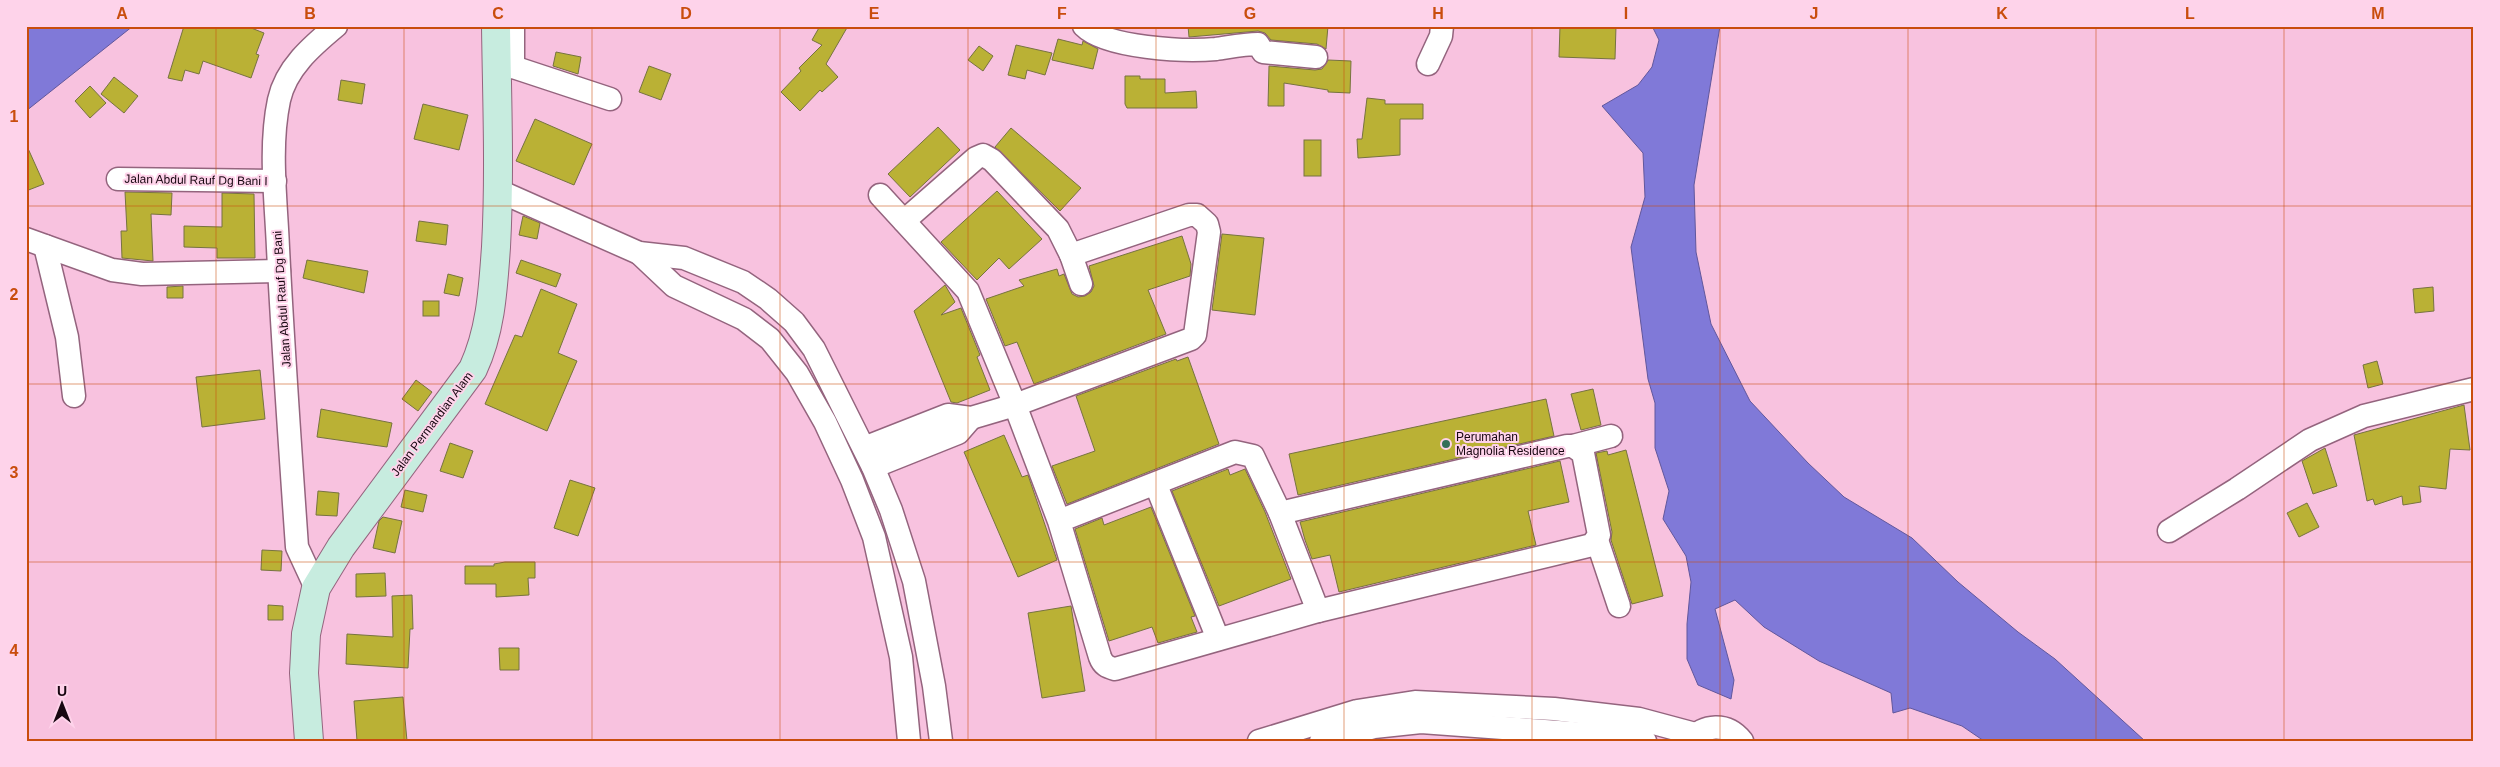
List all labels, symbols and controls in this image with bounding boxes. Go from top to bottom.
text: A [116,5,128,22]
text: B [304,5,316,22]
text: C [492,5,504,22]
text: D [680,5,692,22]
text: E [869,5,880,22]
text: F [1057,5,1067,22]
text: G [1244,5,1256,22]
text: H [1432,5,1444,22]
text: I [1624,5,1628,22]
text: J [1810,5,1818,22]
text: K [1996,5,2008,22]
text: L [2185,5,2195,22]
text: M [2371,5,2385,22]
text: 1 [10,108,19,125]
street label: Jalan Abdul Rauf Dg Bani I [124,172,268,188]
street label: Jalan Abdul Rauf Dg Bani [270,230,294,368]
text: 2 [10,286,19,303]
street label: Jalan Permandian Alam [388,369,476,479]
place label: Perumahan Magnolia Residence [1456,430,1565,458]
marker: Perumahan Magnolia Residence [1440,438,1452,450]
text: 3 [10,464,19,481]
text: 4 [10,642,19,659]
north arrow [38,680,88,730]
text: U [57,683,67,699]

